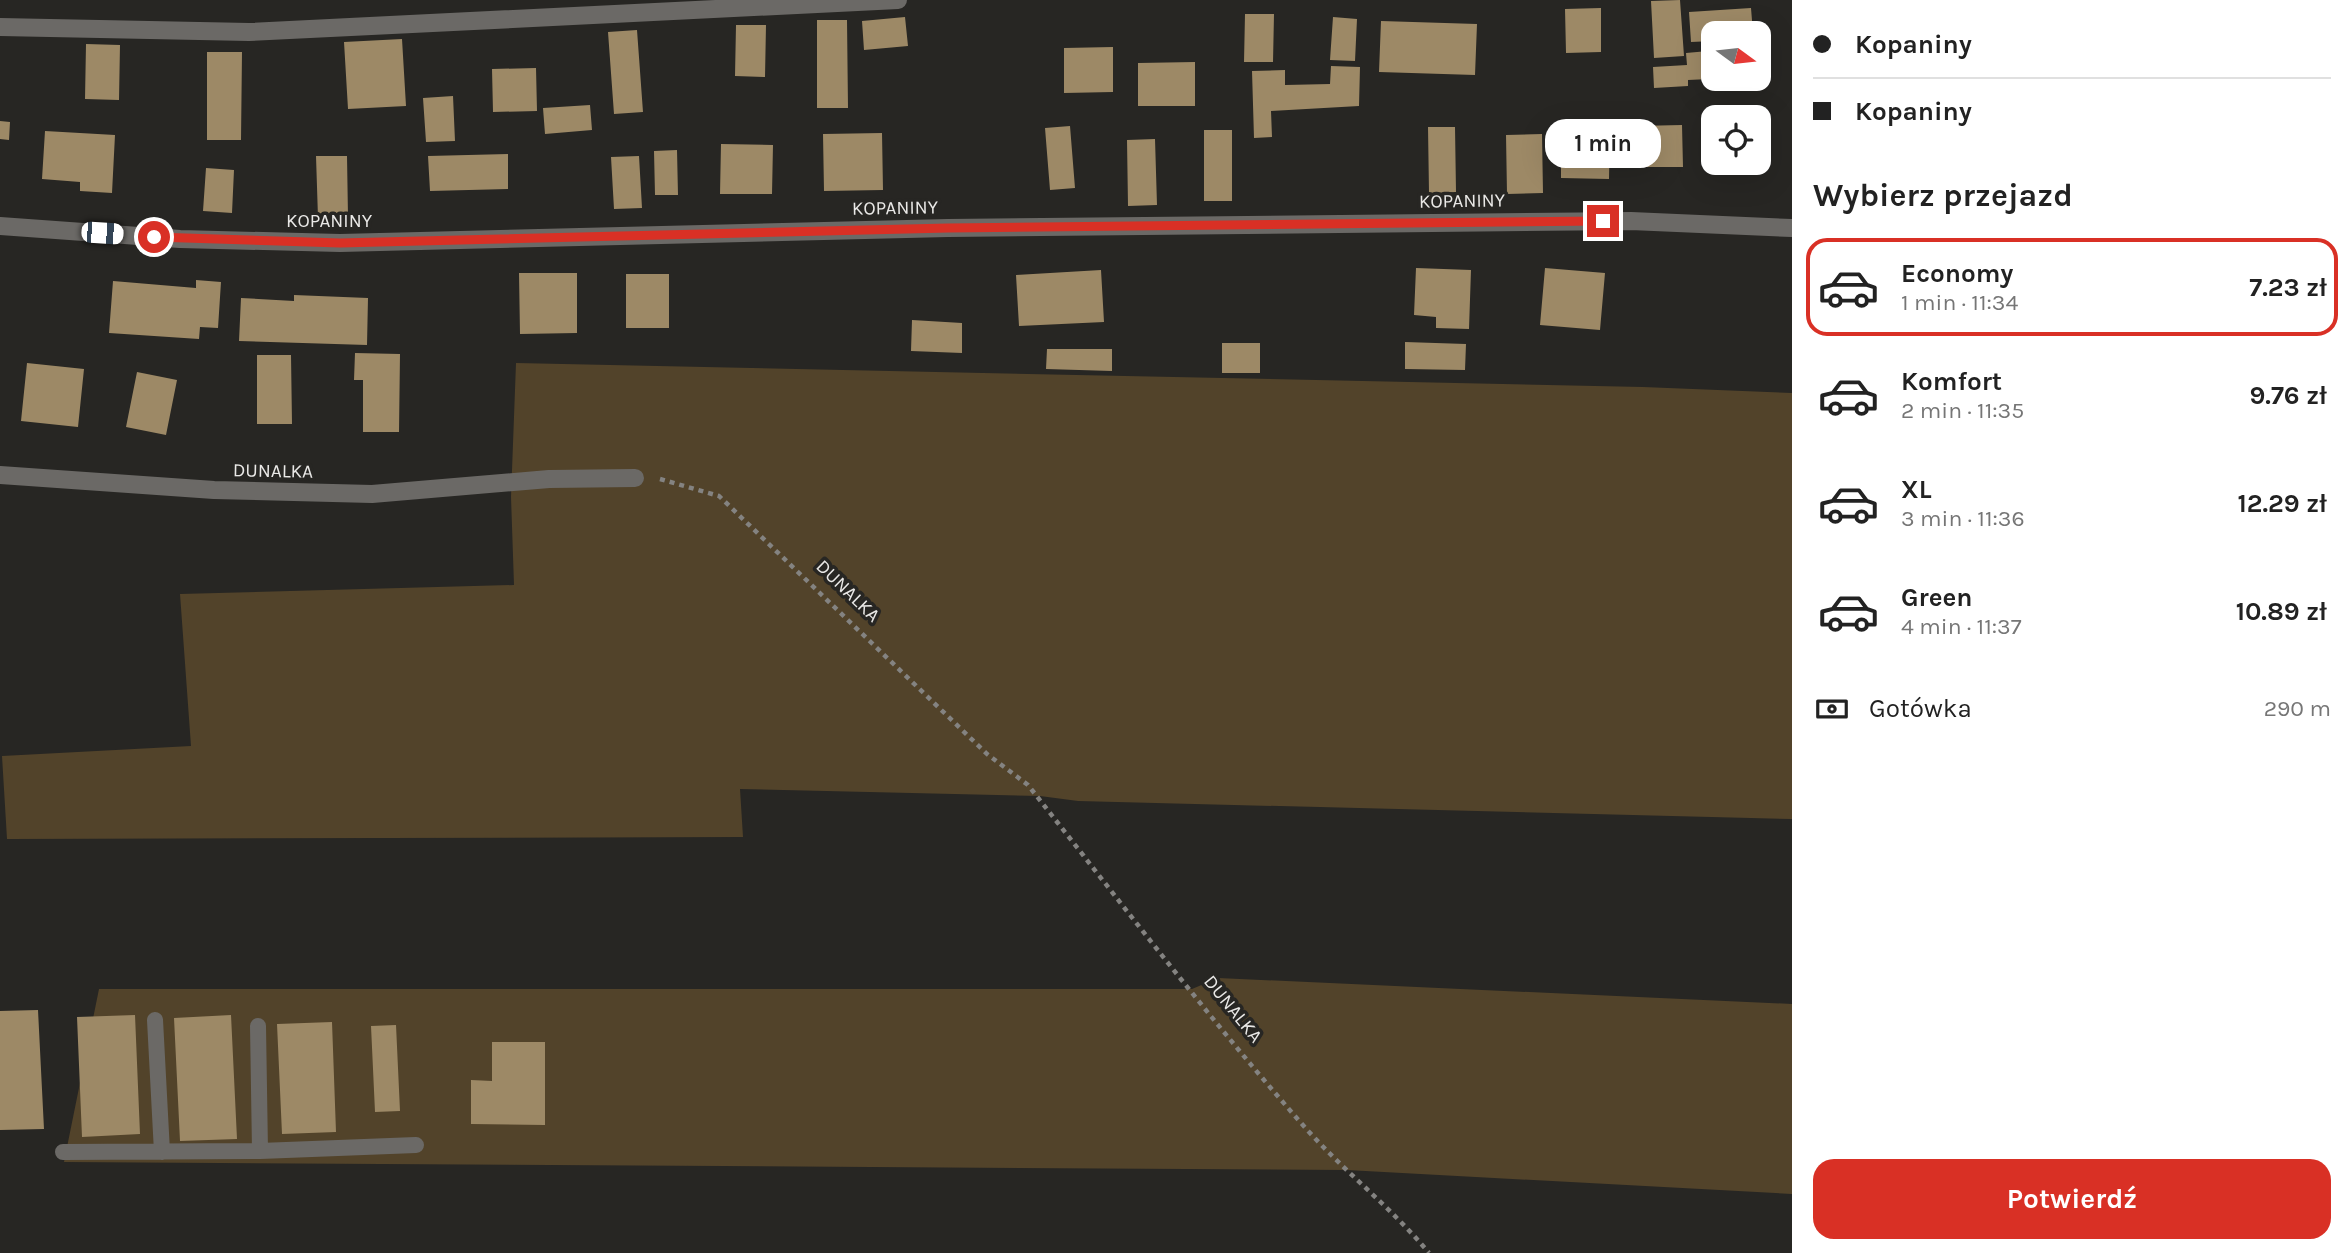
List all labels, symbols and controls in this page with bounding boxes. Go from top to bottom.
north arrow [1701,21,1771,91]
map controls [1701,21,1771,175]
text: Kopaniny [1855,29,1972,60]
text: Kopaniny [1855,96,1972,127]
button: locate [1701,105,1771,175]
callout: 1 min [1545,120,1661,168]
text: 1 min [1574,130,1632,157]
text: Wybierz przejazd [1813,177,2073,214]
street label: KOPANINY [1419,189,1506,213]
street label: KOPANINY [852,196,939,220]
route end [1587,205,1619,237]
street label: KOPANINY [286,210,373,232]
car [81,221,124,245]
route start [138,221,170,253]
icon: car [1817,256,1880,319]
text: Economy [1901,258,2013,289]
text: 7.23 zł [2249,272,2327,303]
text: 1 min · 11:34 [1901,289,2018,316]
icon: car [1817,364,1880,427]
text: Komfort [1901,366,2002,397]
text: 9.76 zł [2249,380,2327,411]
text: 2 min · 11:35 [1901,397,2024,424]
street label: DUNALKA [233,459,313,483]
icon: car [1817,472,1880,535]
text: XL [1901,474,1932,505]
text: 12.29 zł [2237,488,2327,519]
text: 3 min · 11:36 [1901,505,2025,532]
street label: DUNALKA [812,555,885,627]
icon: car [1817,580,1880,643]
text: Green [1901,582,1973,613]
text: 10.89 zł [2236,596,2327,627]
text: 4 min · 11:37 [1901,613,2021,640]
icon: cash [1813,690,1851,728]
text: Gotówka [1869,693,1972,724]
text: 290 m [2264,695,2331,722]
street label: DUNALKA [1199,971,1267,1047]
button: Potwierdź [1813,1159,2331,1239]

